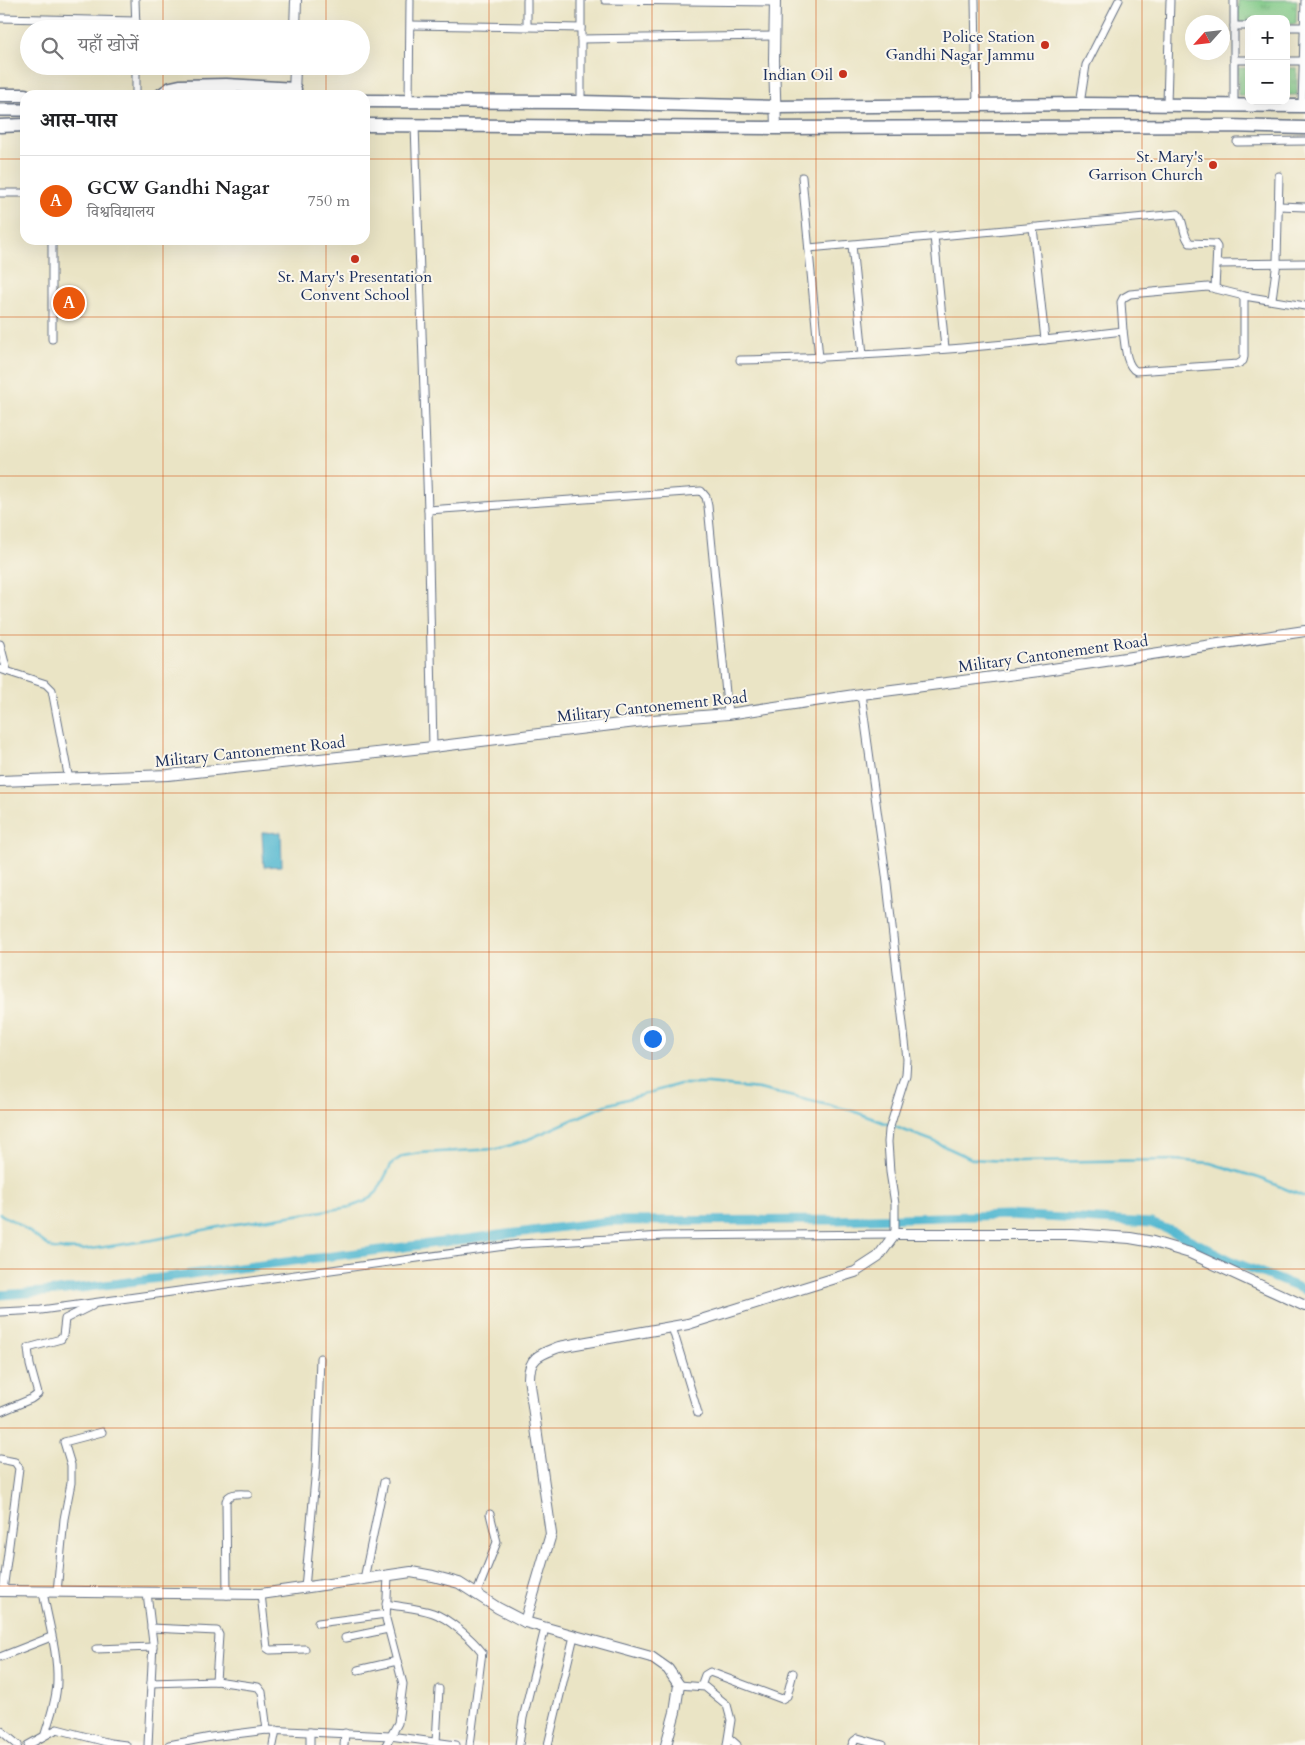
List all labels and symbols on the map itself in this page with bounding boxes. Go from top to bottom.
north arrow [1185,15,1230,60]
place label: Police Station Gandhi Nagar Jammu [885,26,1035,66]
marker: Police Station Gandhi Nagar Jammu [1039,39,1051,51]
place label: Indian Oil [763,64,833,86]
marker: Indian Oil [837,68,849,80]
place label: St. Mary's Garrison Church [1088,146,1203,186]
marker: St. Mary's Garrison Church [1207,159,1219,171]
marker: St. Mary's Presentation Convent School [349,253,361,265]
place label: St. Mary's Presentation Convent School [278,266,432,306]
pin: A [53,284,85,322]
street label: Military Cantonement Road [957,630,1150,678]
street label: Military Cantonement Road [556,686,749,728]
street label: Military Cantonement Road [154,731,347,773]
your location [640,1026,666,1052]

